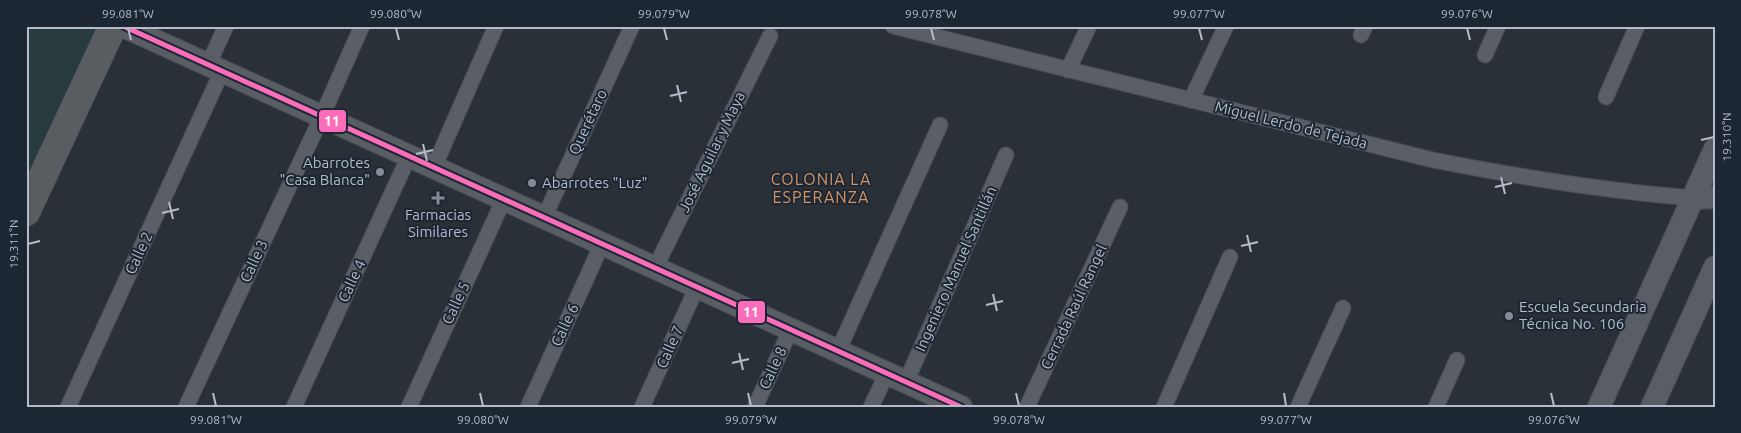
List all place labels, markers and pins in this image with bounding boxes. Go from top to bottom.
place label: Abarrotes "Casa Blanca" [279,154,370,188]
marker: Abarrotes "Casa Blanca" [374,166,386,178]
place label: Abarrotes "Luz" [542,174,648,191]
marker: Abarrotes "Luz" [526,177,538,189]
marker: Farmacias Similares [432,192,444,204]
place label: Farmacias Similares [405,206,471,240]
place label: Escuela Secundaria Técnica No. 106 [1519,298,1647,332]
marker: Escuela Secundaria Técnica No. 106 [1503,310,1515,322]

